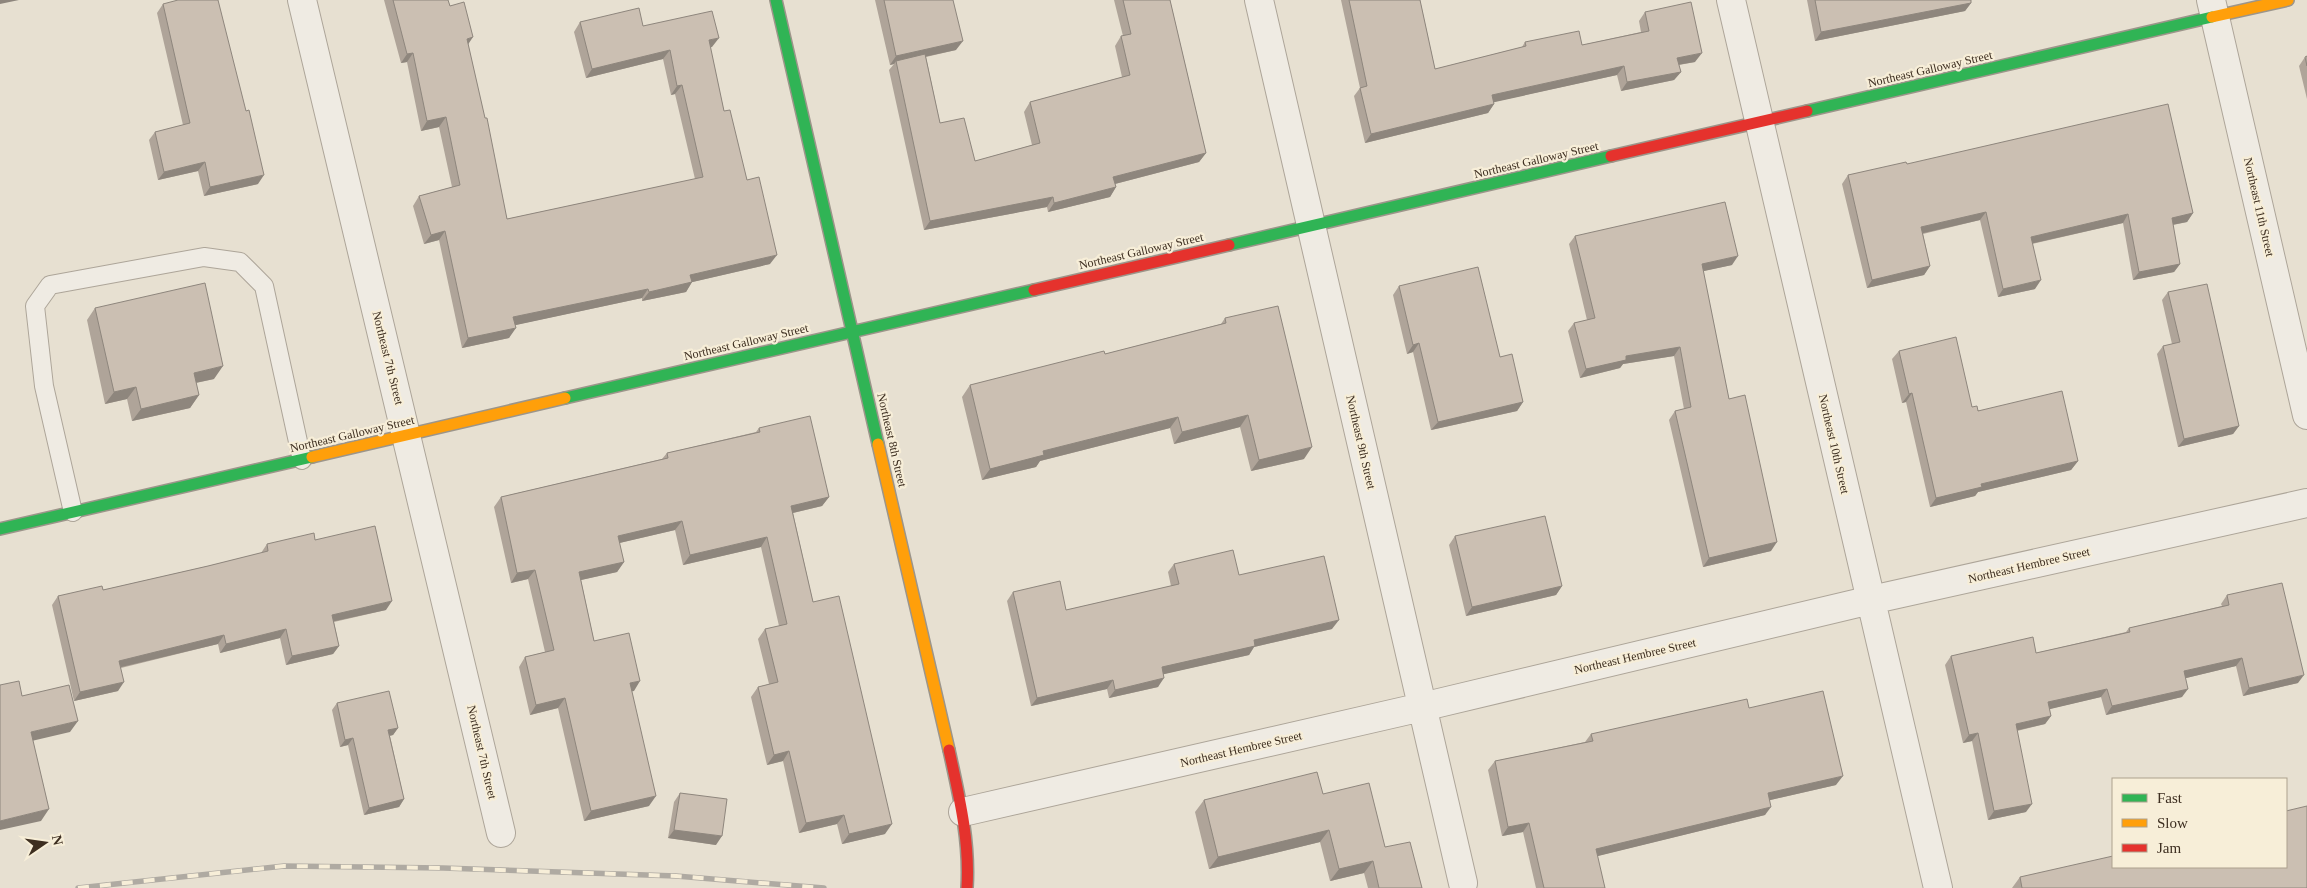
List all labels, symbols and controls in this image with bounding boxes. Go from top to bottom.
street label: Northeast Galloway Street [1866,48,1994,90]
street label: Northeast Galloway Street [1472,139,1600,181]
street label: Northeast 11th Street [2241,156,2277,259]
street label: Northeast Galloway Street [1077,230,1205,272]
street label: Northeast 7th Street [370,310,407,407]
street label: Northeast Galloway Street [682,321,810,363]
street label: Northeast 8th Street [874,392,910,489]
street label: Northeast 10th Street [1816,393,1852,496]
street label: Northeast 9th Street [1343,394,1379,491]
street label: Northeast Galloway Street [288,413,416,455]
street label: Northeast Hembree Street [1967,544,2092,586]
street label: Northeast Hembree Street [1573,635,1698,677]
street label: Northeast 7th Street [464,704,500,801]
street label: Northeast Hembree Street [1179,728,1304,770]
legend [2112,778,2287,868]
text: Fast [2157,790,2183,806]
text: Slow [2157,815,2188,831]
north arrow [20,818,70,868]
text: N [49,834,66,847]
text: Jam [2157,840,2181,856]

